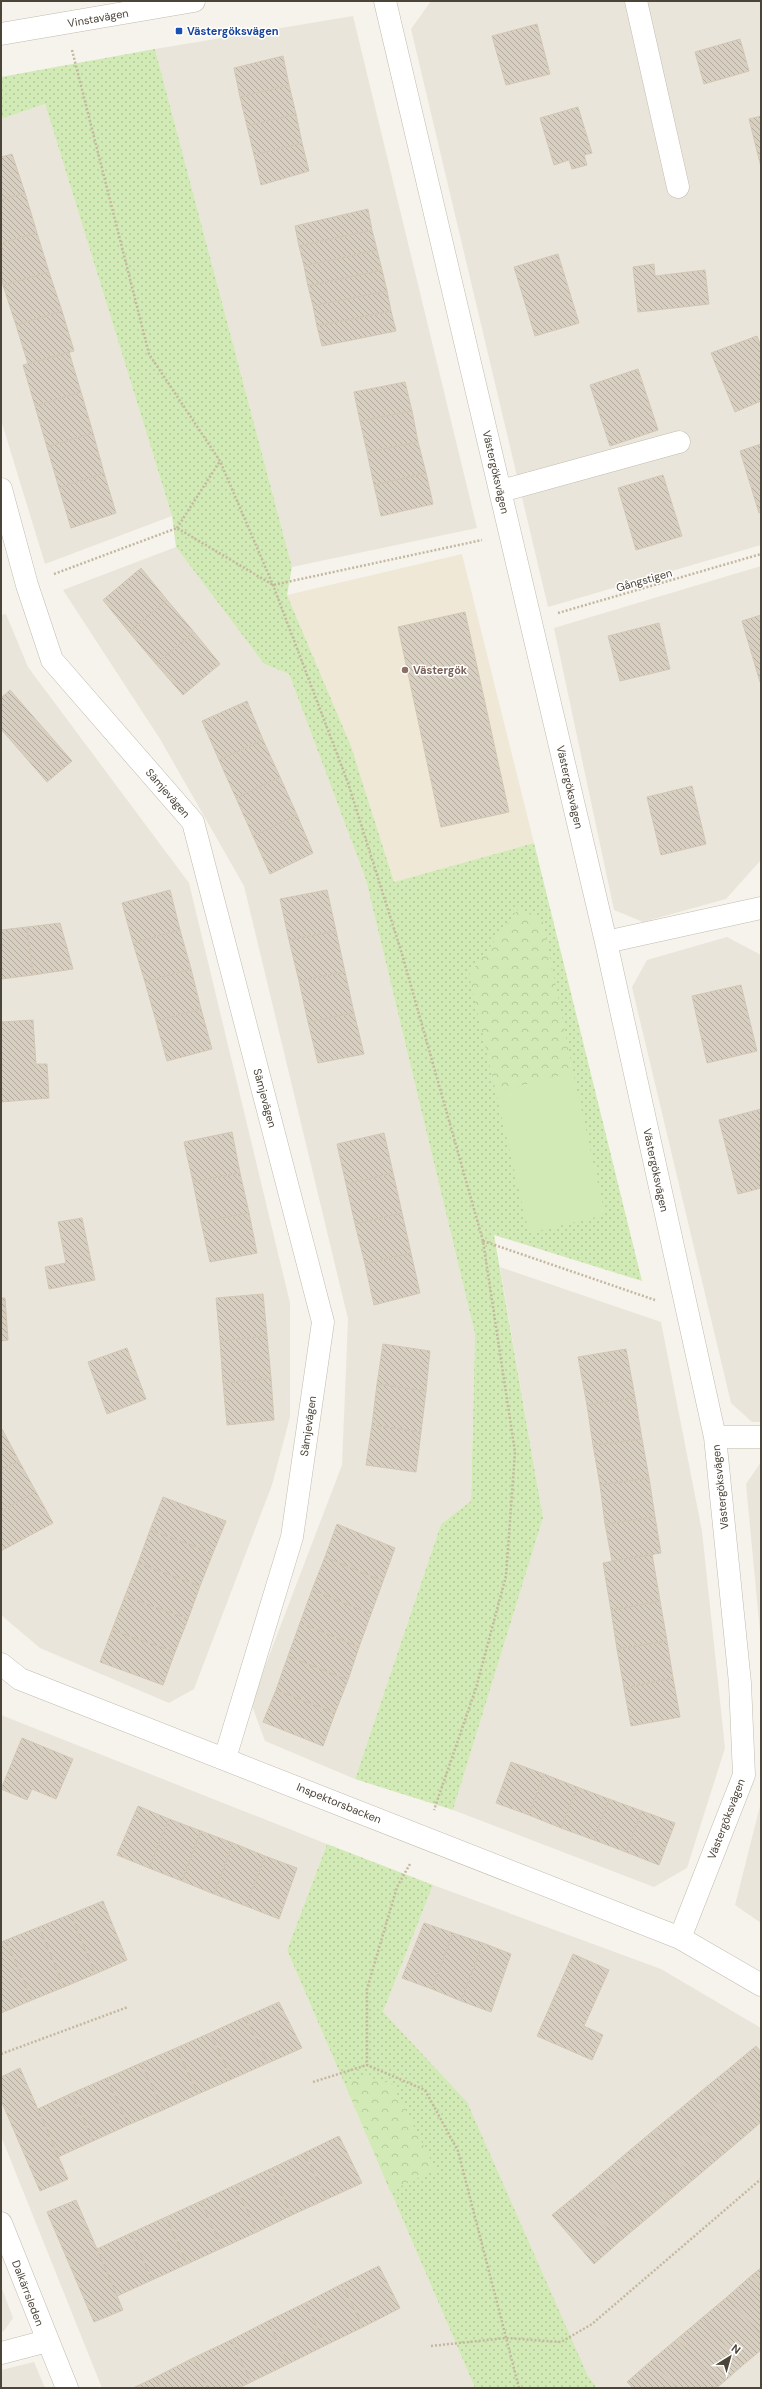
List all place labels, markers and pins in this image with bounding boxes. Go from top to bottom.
place label: Västergöksvägen [187,24,279,38]
marker: Västergöksvägen [174,26,184,36]
place label: Västergök [413,663,468,677]
marker: Västergök [400,665,410,675]

